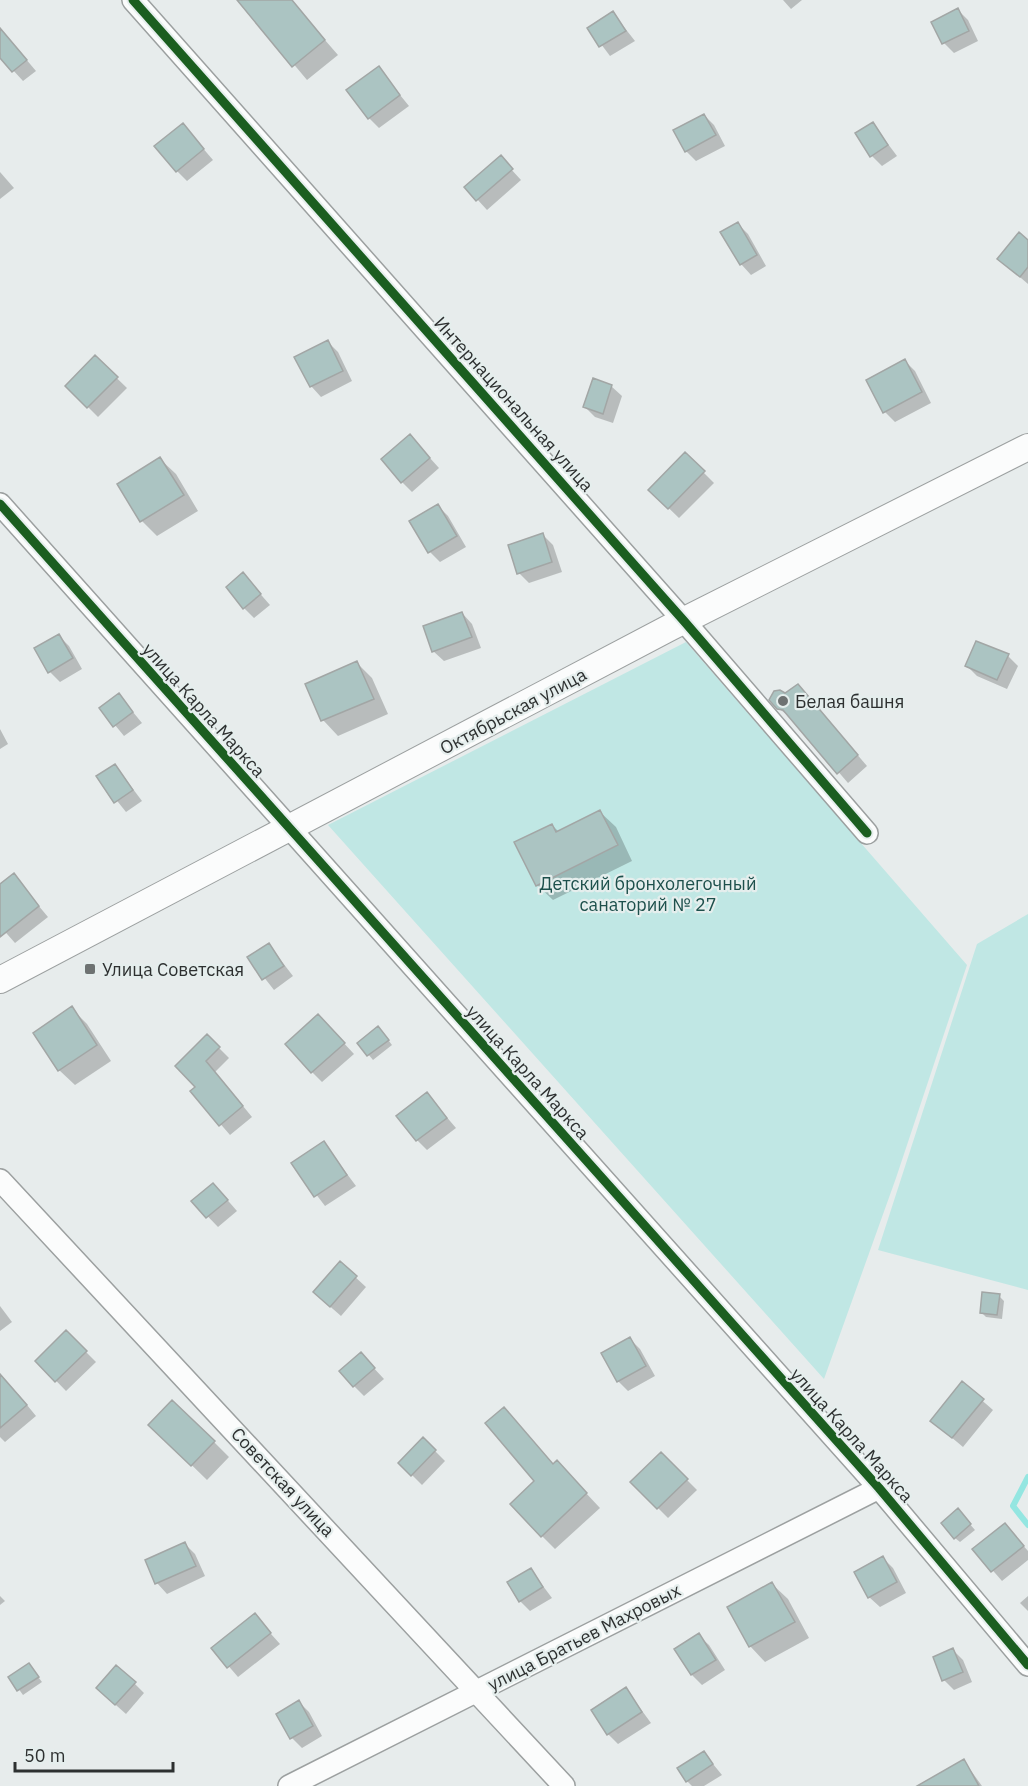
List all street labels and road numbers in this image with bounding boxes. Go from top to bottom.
street label: Интернациональная улица [429,312,599,496]
street label: улица Карла Маркса [138,638,271,782]
street label: Октябрьская улица [436,662,591,759]
street label: улица Карла Маркса [462,1000,595,1144]
street label: улица Карла Маркса [786,1363,919,1507]
street label: Советская улица [226,1422,340,1542]
street label: улица Братьев Махровых [484,1578,684,1696]

